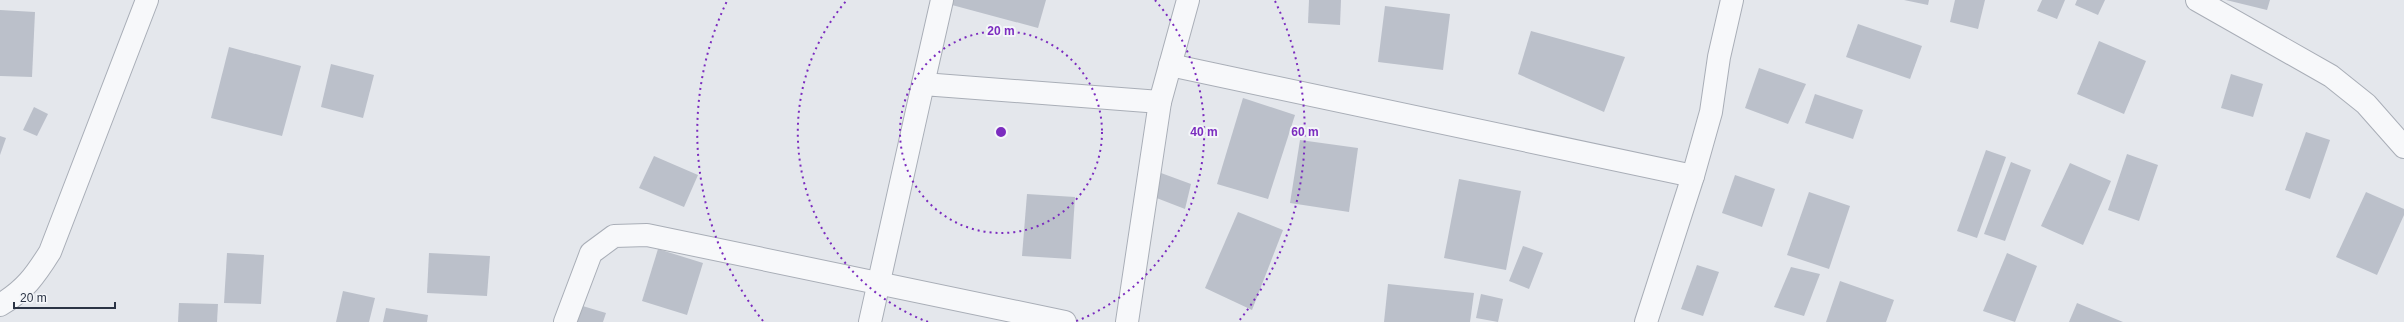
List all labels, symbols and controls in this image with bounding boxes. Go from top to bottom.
text: 20 m [987,24,1015,38]
centre of rings [994,125,1008,139]
text: 40 m [1190,125,1218,139]
text: 60 m [1291,125,1319,139]
scale bar [14,284,115,310]
text: 20 m [20,291,47,305]

